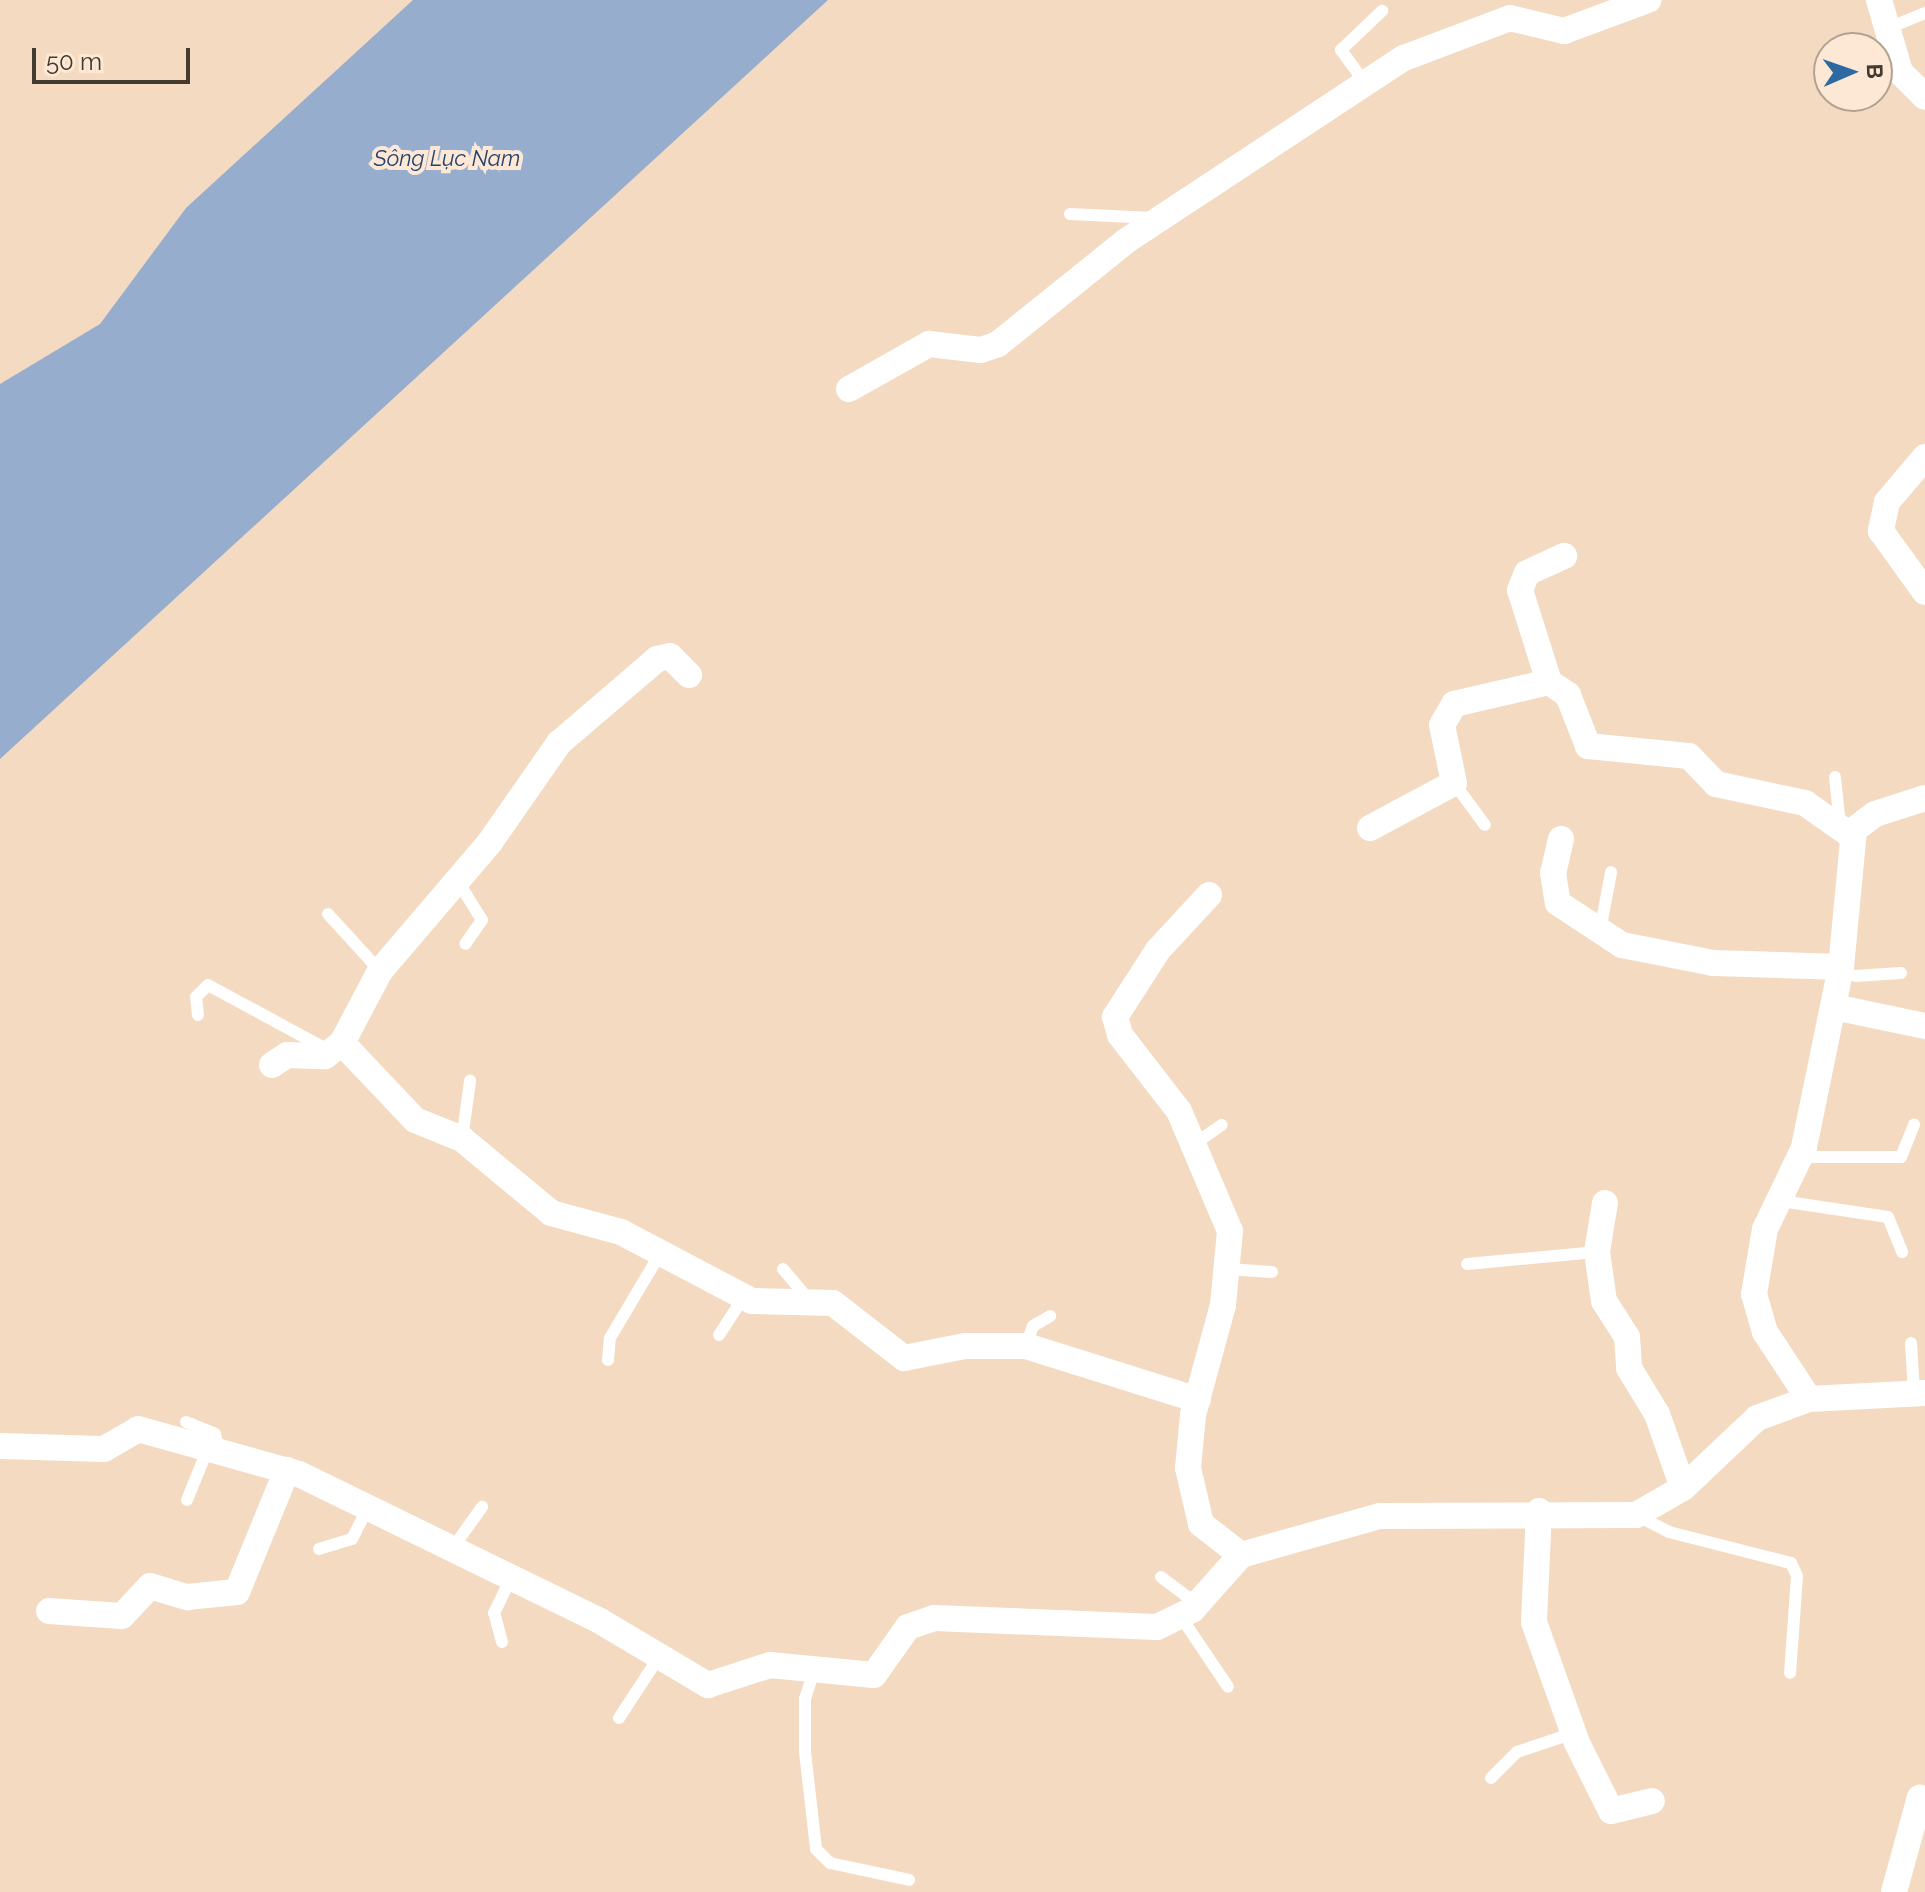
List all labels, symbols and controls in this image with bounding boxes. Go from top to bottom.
scale bar [36,32,194,82]
north arrow [1813,32,1893,112]
text: 50 m [46,47,102,76]
text: B [1862,63,1888,79]
water label: Sông Lục Nam [374,146,520,172]

